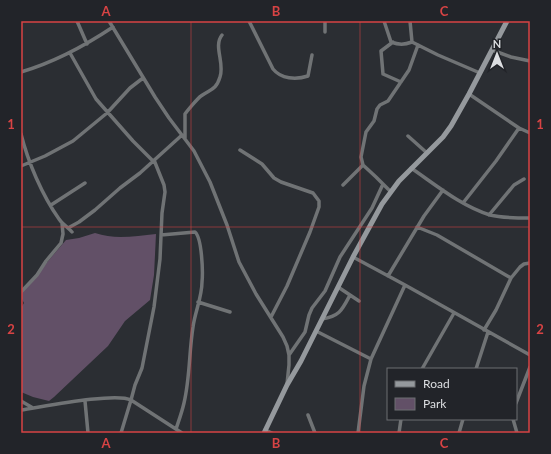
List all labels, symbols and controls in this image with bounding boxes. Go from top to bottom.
text: A [100,3,111,19]
text: B [272,3,281,19]
text: C [440,3,449,19]
north arrow [477,34,517,74]
text: N [493,37,501,50]
text: 1 [7,116,15,132]
text: 1 [536,116,544,132]
text: 2 [7,321,15,337]
text: 2 [536,321,544,337]
legend [387,368,517,420]
text: Road [423,376,450,391]
text: Park [423,396,447,411]
text: A [100,435,111,451]
text: B [272,435,281,451]
text: C [440,435,449,451]

